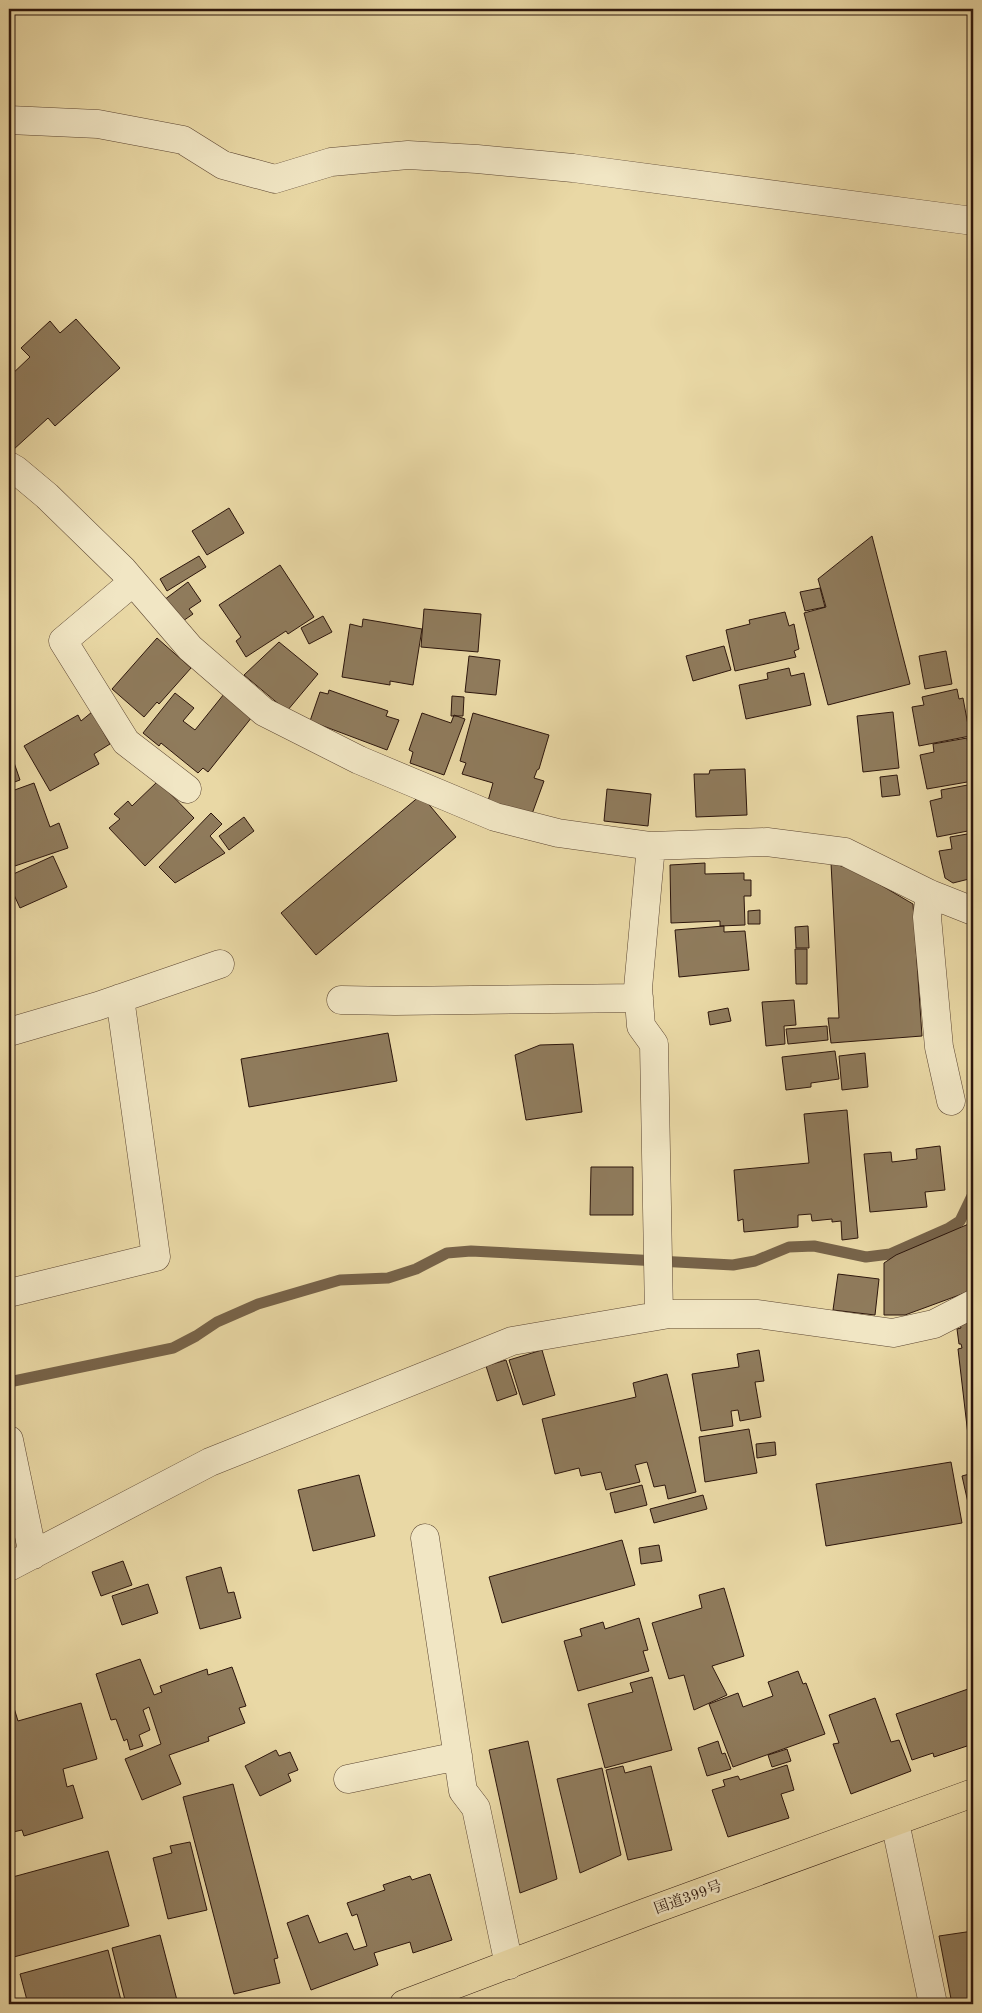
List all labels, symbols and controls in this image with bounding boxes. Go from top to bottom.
street label: 国道399号 [652,1877,724,1918]

